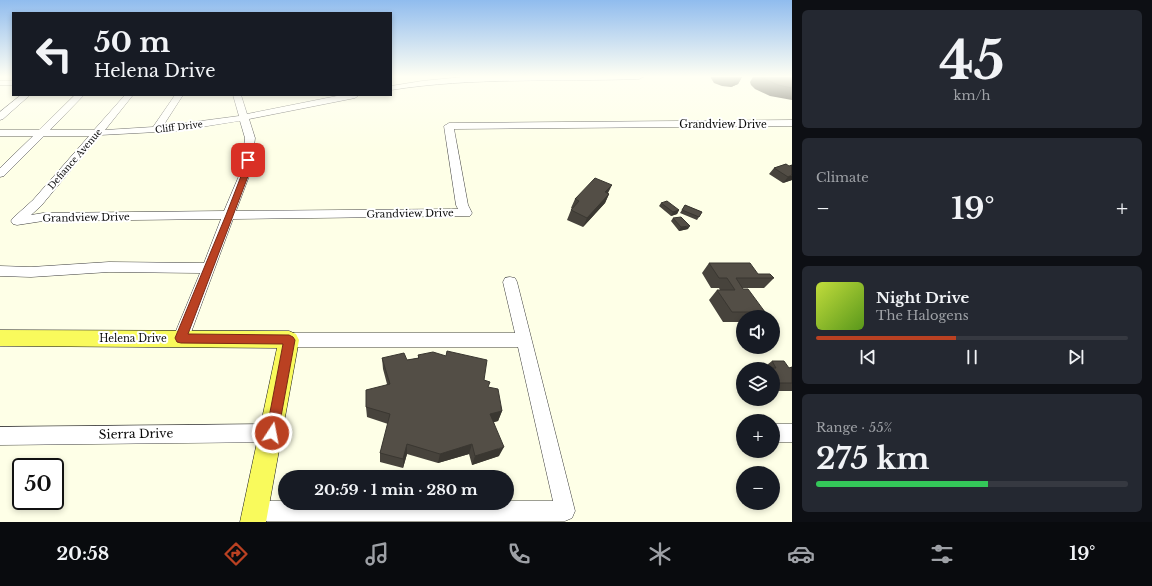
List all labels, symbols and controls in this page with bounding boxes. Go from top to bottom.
text: 50 m [94,25,170,60]
icon: left [28,28,80,80]
text: 45 [939,29,1005,93]
text: Helena Drive [94,60,215,82]
text: km/h [954,87,990,104]
street label: Cliff Drive [154,118,203,135]
street label: Grandview Drive [679,118,767,131]
street label: Defiance Avenue [45,126,104,191]
pin [231,143,265,177]
icon: arrive [237,149,259,171]
text: Climate [816,169,869,186]
text: 19° [951,190,995,227]
text: − [816,195,830,222]
text: + [1116,195,1128,222]
street label: Grandview Drive [366,206,454,221]
street label: Grandview Drive [42,210,130,225]
text: Night Drive [876,288,969,307]
text: The Halogens [876,307,969,324]
map controls [736,310,780,510]
button: sound [736,310,780,354]
street label: Helena Drive [99,332,167,345]
icon: previous [857,346,879,368]
icon: pause [961,346,983,368]
icon: next [1065,346,1087,368]
button: layers [736,362,780,406]
position arrow [251,412,293,454]
button: + [736,414,780,458]
text: Range · 55% [816,419,892,436]
street label: Sierra Drive [99,425,173,442]
text: 275 km [816,440,930,477]
speed limit sign: 50 [12,458,64,510]
button: − [736,466,780,510]
text: 20:59 · 1 min · 280 m [314,480,478,499]
icon: directions [222,540,250,568]
icon: music [363,540,391,568]
icon: phone [505,540,533,568]
icon: climate [646,540,674,568]
icon: car [787,540,815,568]
icon: filters [928,540,956,568]
text: 20:58 [57,543,109,565]
text: 19° [1069,543,1095,565]

